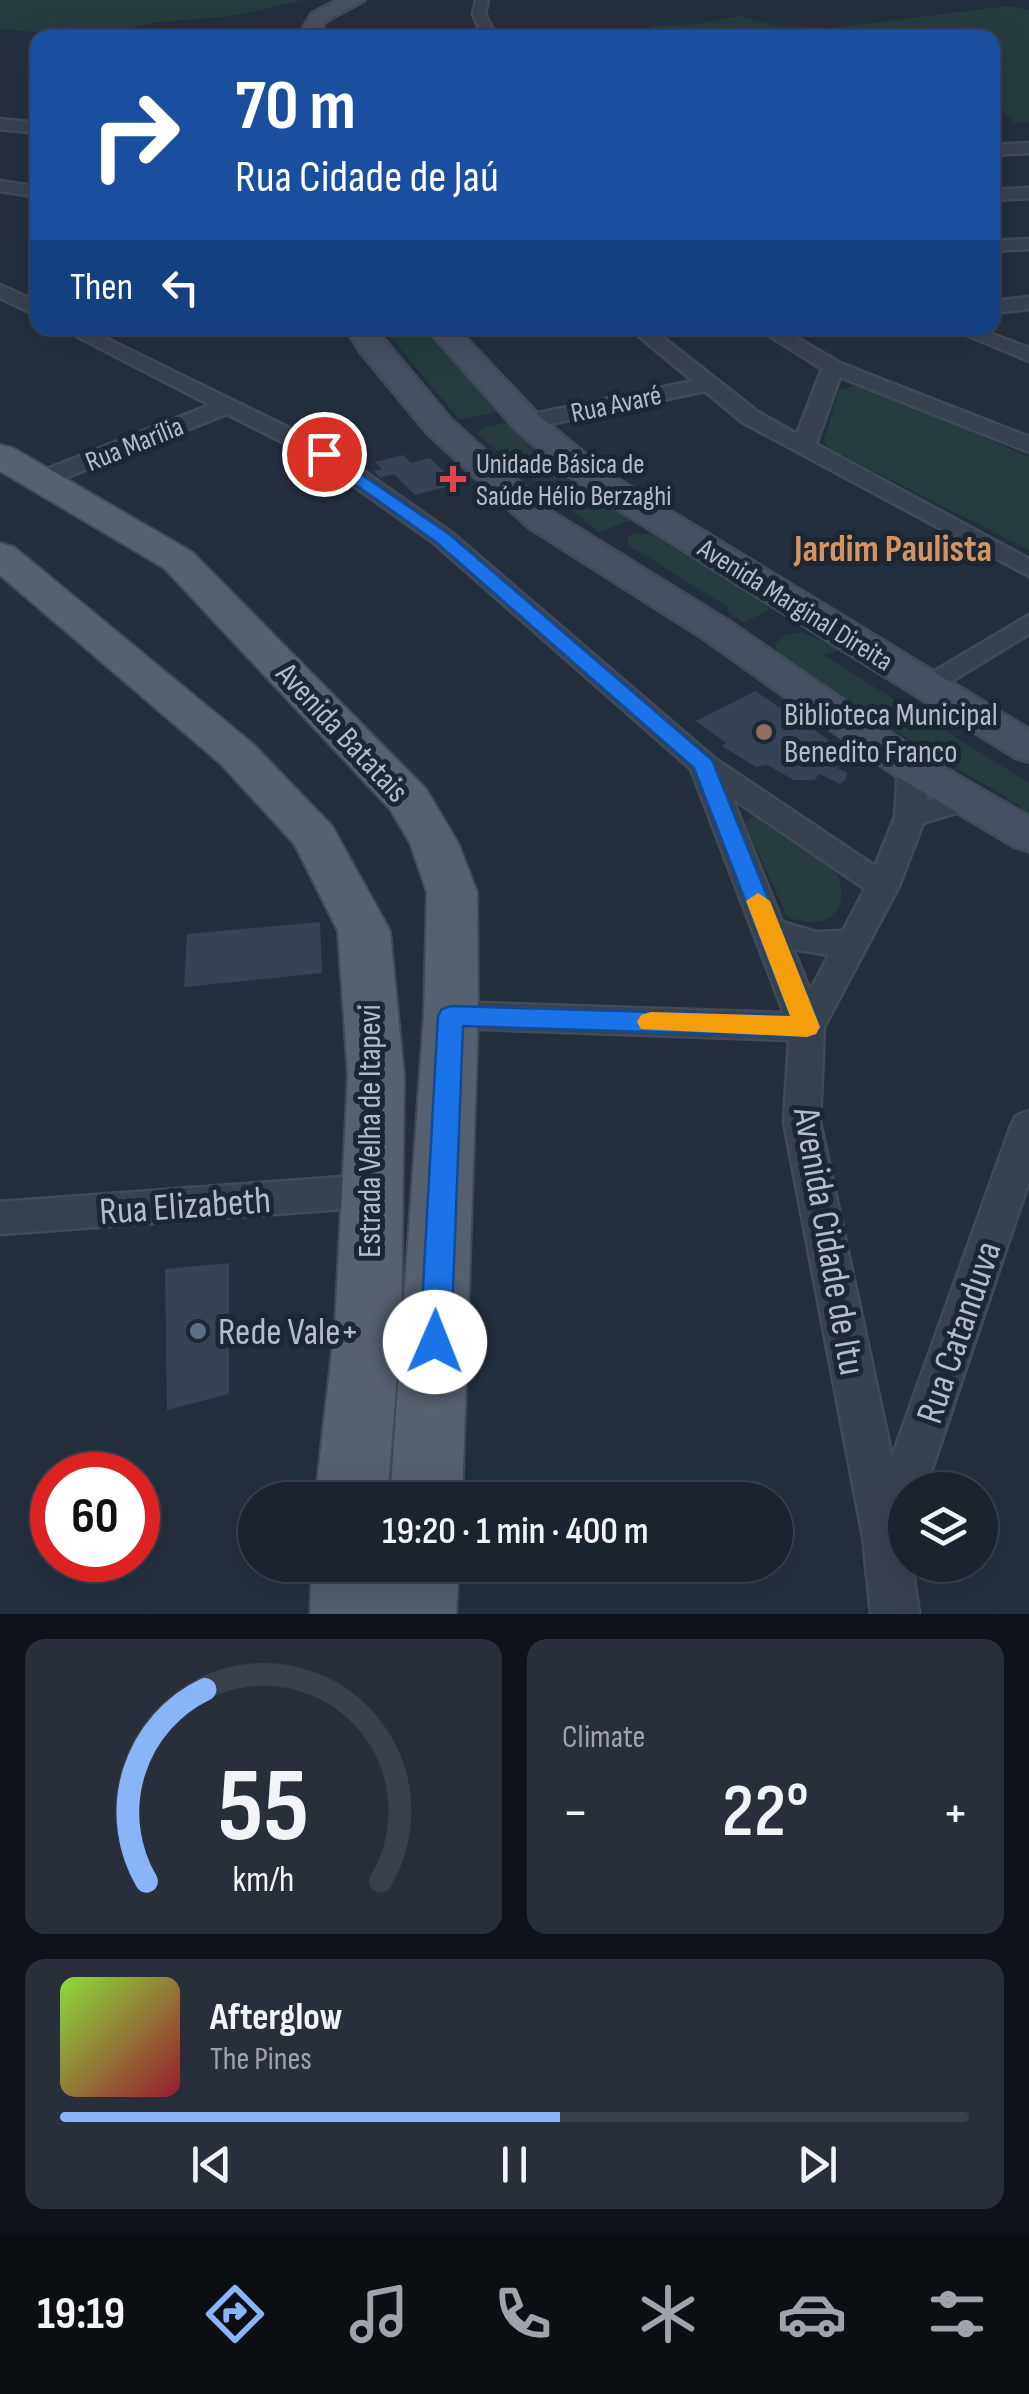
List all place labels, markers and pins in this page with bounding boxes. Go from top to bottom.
pin [282,412,367,497]
place label: Unidade Básica de Saúde Hélio Berzaghi [476,448,671,513]
marker: Unidade Básica de Saúde Hélio Berzaghi [440,466,466,492]
place label: Biblioteca Municipal Benedito Franco [784,696,998,772]
marker: Biblioteca Municipal Benedito Franco [753,721,775,743]
place label: Rede Vale+ [218,1310,359,1355]
marker: Rede Vale+ [187,1320,209,1342]

